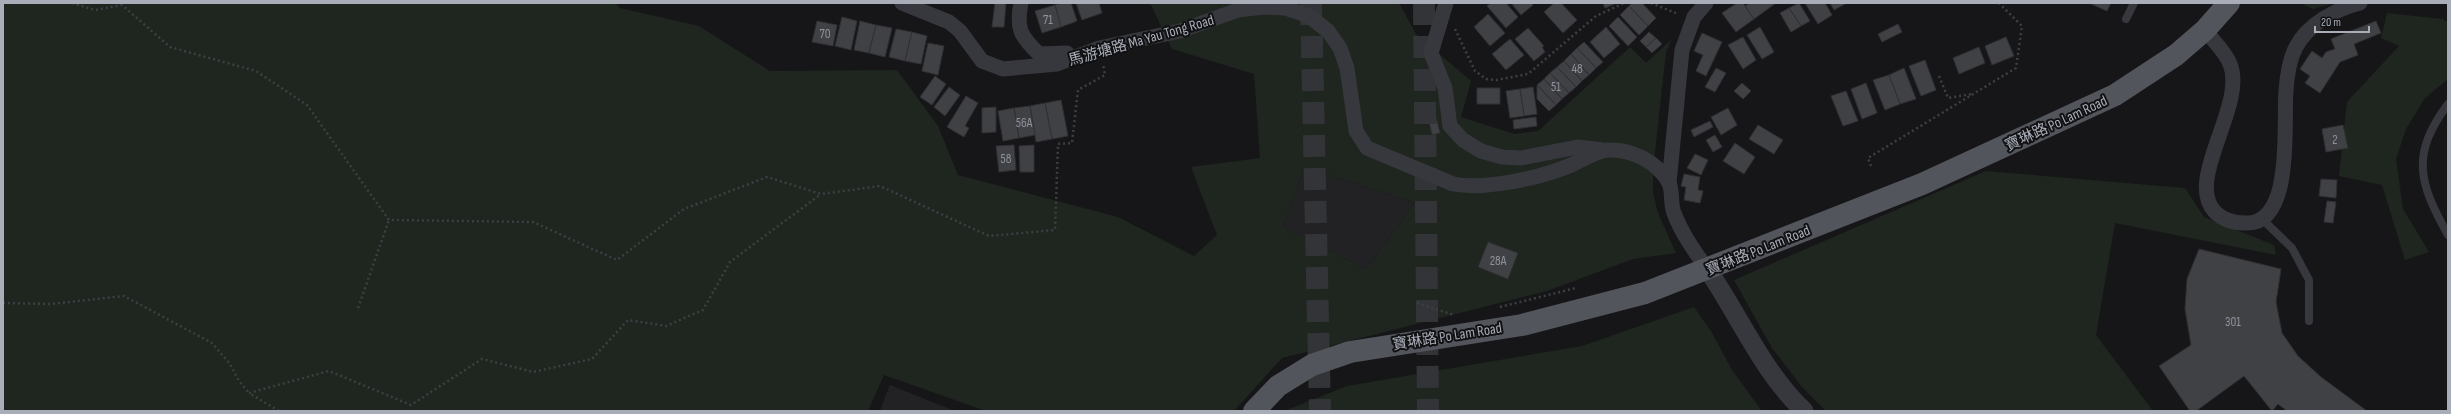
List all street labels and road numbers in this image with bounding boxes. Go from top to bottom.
street label: 馬游塘路 Ma Yau Tong Road [1066,11,1216,70]
street label: 寶琳路 Po Lam Road [2002,91,2110,155]
street label: 寶琳路 Po Lam Road [1703,221,1813,280]
street label: 寶琳路 Po Lam Road [1391,318,1503,355]

